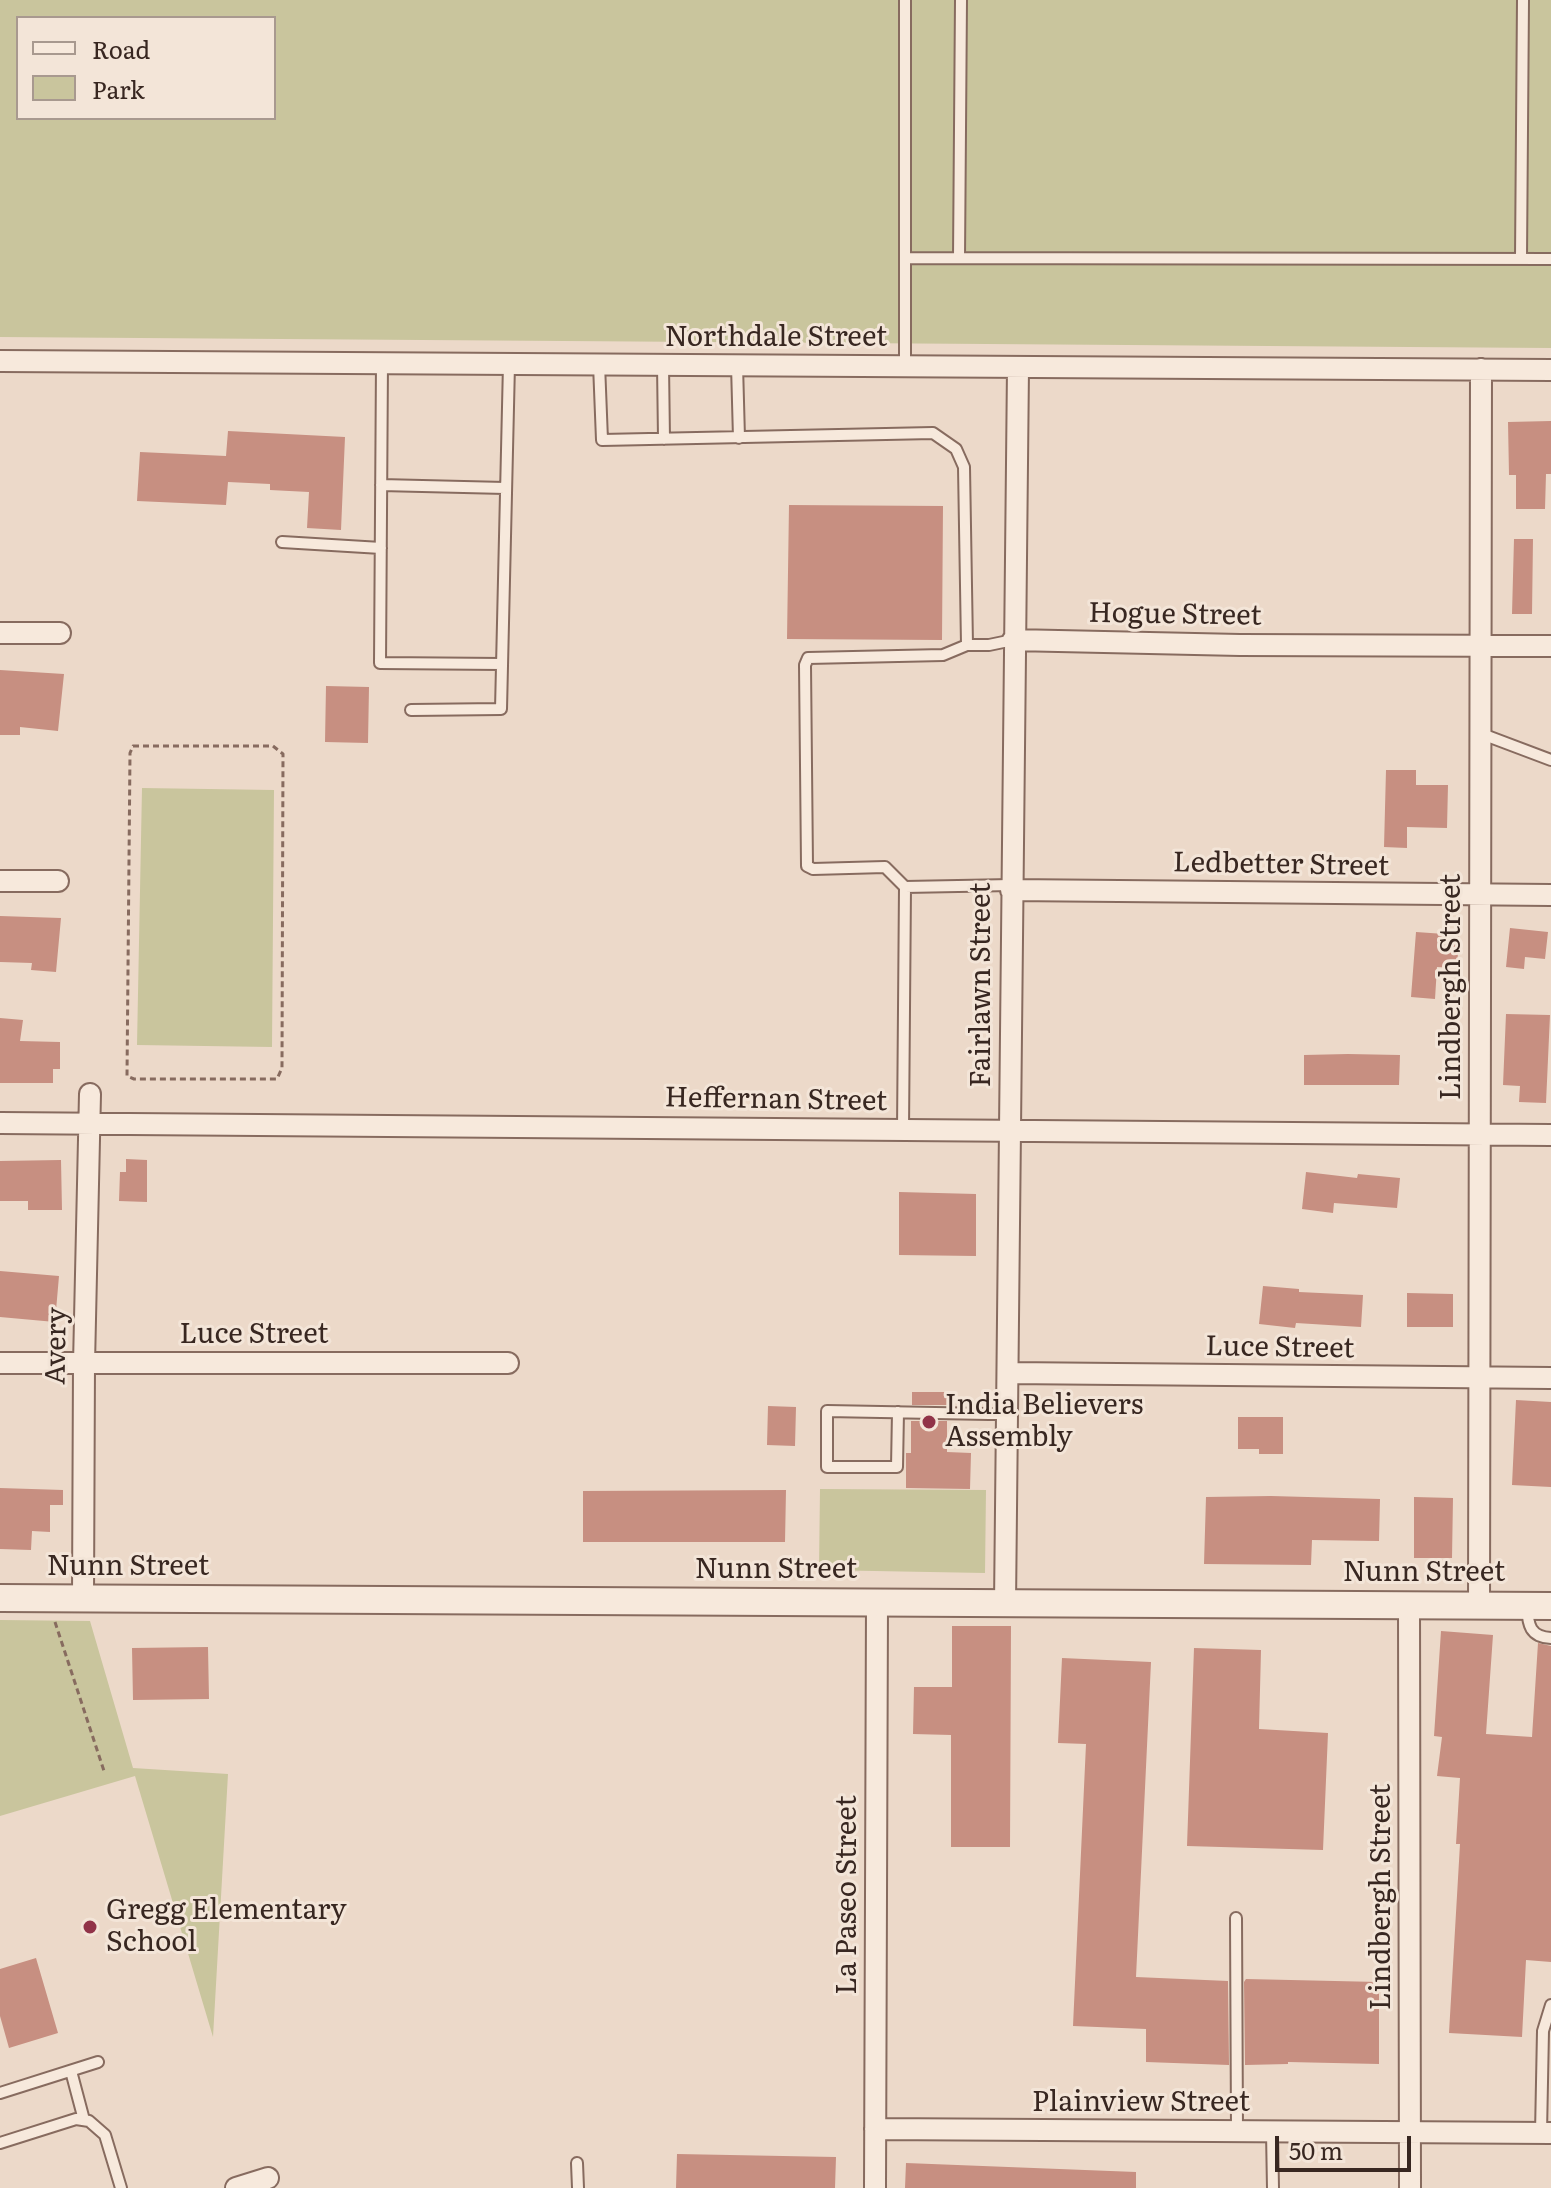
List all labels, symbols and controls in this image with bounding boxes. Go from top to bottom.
legend [16,16,276,120]
text: Road [92,31,150,66]
text: Park [92,71,145,106]
street label: Northdale Street [665,321,887,355]
street label: Hogue Street [1088,597,1262,633]
street label: Ledbetter Street [1173,846,1389,884]
street label: Lindbergh Street [1435,874,1469,1100]
street label: Fairlawn Street [965,883,999,1087]
street label: Heffernan Street [664,1081,888,1119]
street label: Avery [40,1307,74,1385]
street label: Luce Street [179,1318,329,1352]
street label: Luce Street [1205,1330,1355,1366]
place label: India Believers Assembly [945,1389,1143,1455]
marker: India Believers Assembly [920,1413,938,1431]
street label: Nunn Street [47,1550,209,1584]
street label: Nunn Street [695,1553,857,1587]
street label: Nunn Street [1343,1556,1505,1590]
street label: Lindbergh Street [1365,1784,1399,2010]
street label: La Paseo Street [831,1795,865,1995]
place label: Gregg Elementary School [106,1894,347,1960]
marker: Gregg Elementary School [81,1918,99,1936]
street label: Plainview Street [1032,2086,1250,2120]
scale bar [1279,2120,1415,2170]
text: 50 m [1289,2132,1343,2167]

